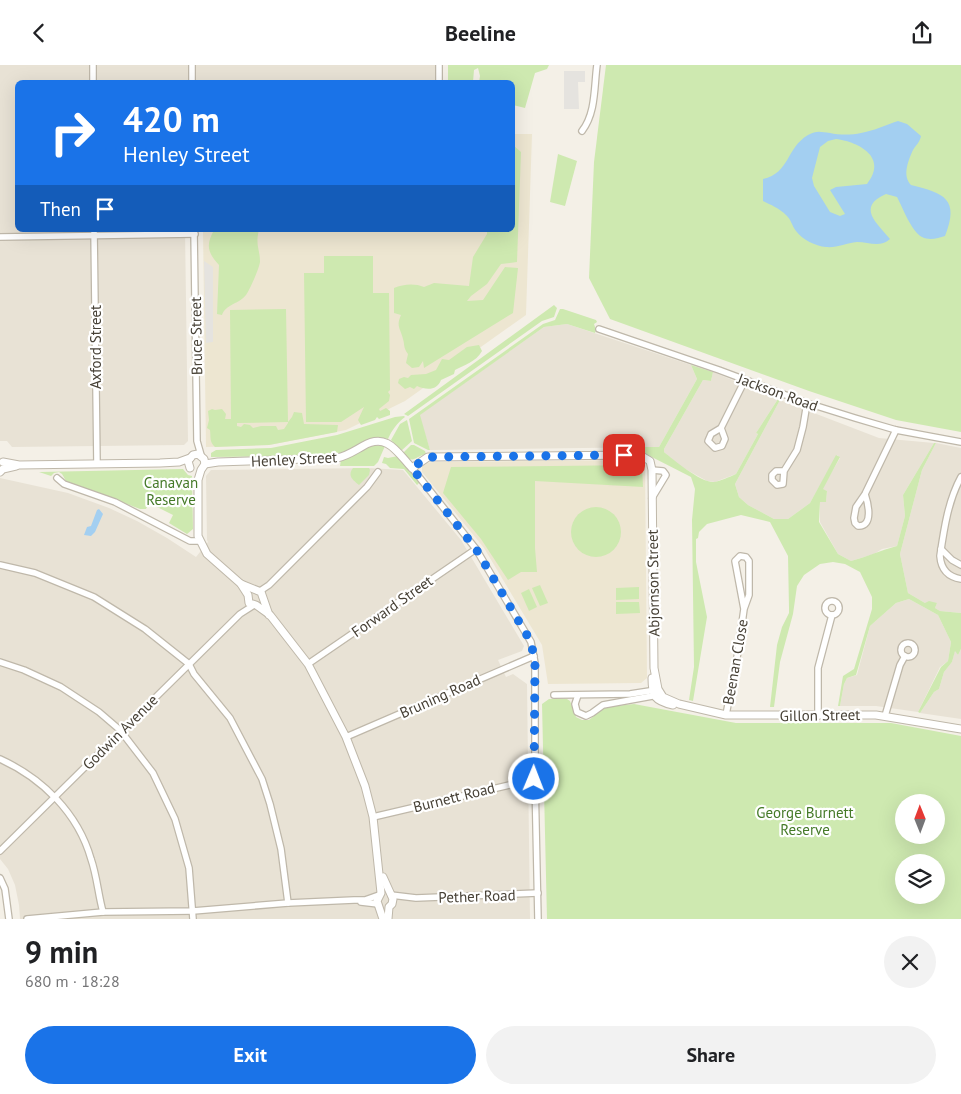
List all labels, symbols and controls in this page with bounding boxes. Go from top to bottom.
icon: back [25,19,53,47]
text: Beeline [445,19,516,47]
icon: share [908,19,936,47]
text: 420 m [123,96,220,142]
icon: right [40,100,105,165]
text: Henley Street [123,140,250,168]
icon: arrive [91,195,119,223]
text: Then [40,197,81,221]
street label: Bruce Street [186,297,206,375]
street label: Axford Street [86,305,105,389]
street label: Jackson Road [734,368,821,415]
pin [603,434,645,476]
icon: arrive [610,441,638,469]
street label: Henley Street [250,447,338,471]
park label: Canavan Reserve [144,473,198,509]
street label: Abjornson Street [643,529,663,637]
street label: Forward Street [348,571,436,641]
street label: Beenan Close [718,618,752,706]
street label: Bruning Road [397,670,483,722]
street label: Godwin Avenue [78,690,162,774]
street label: Gillon Street [780,705,860,725]
position arrow [507,752,559,804]
street label: Burnett Road [411,778,497,816]
north arrow [895,794,945,844]
map controls [895,794,945,904]
park label: George Burnett Reserve [756,803,854,839]
button: layers [895,854,945,904]
street label: Pether Road [438,885,516,907]
text: 9 min [25,932,98,971]
button: close [884,936,936,988]
text: 680 m · 18:28 [25,971,120,991]
button: Exit [25,1026,476,1084]
button: Share [486,1026,936,1084]

